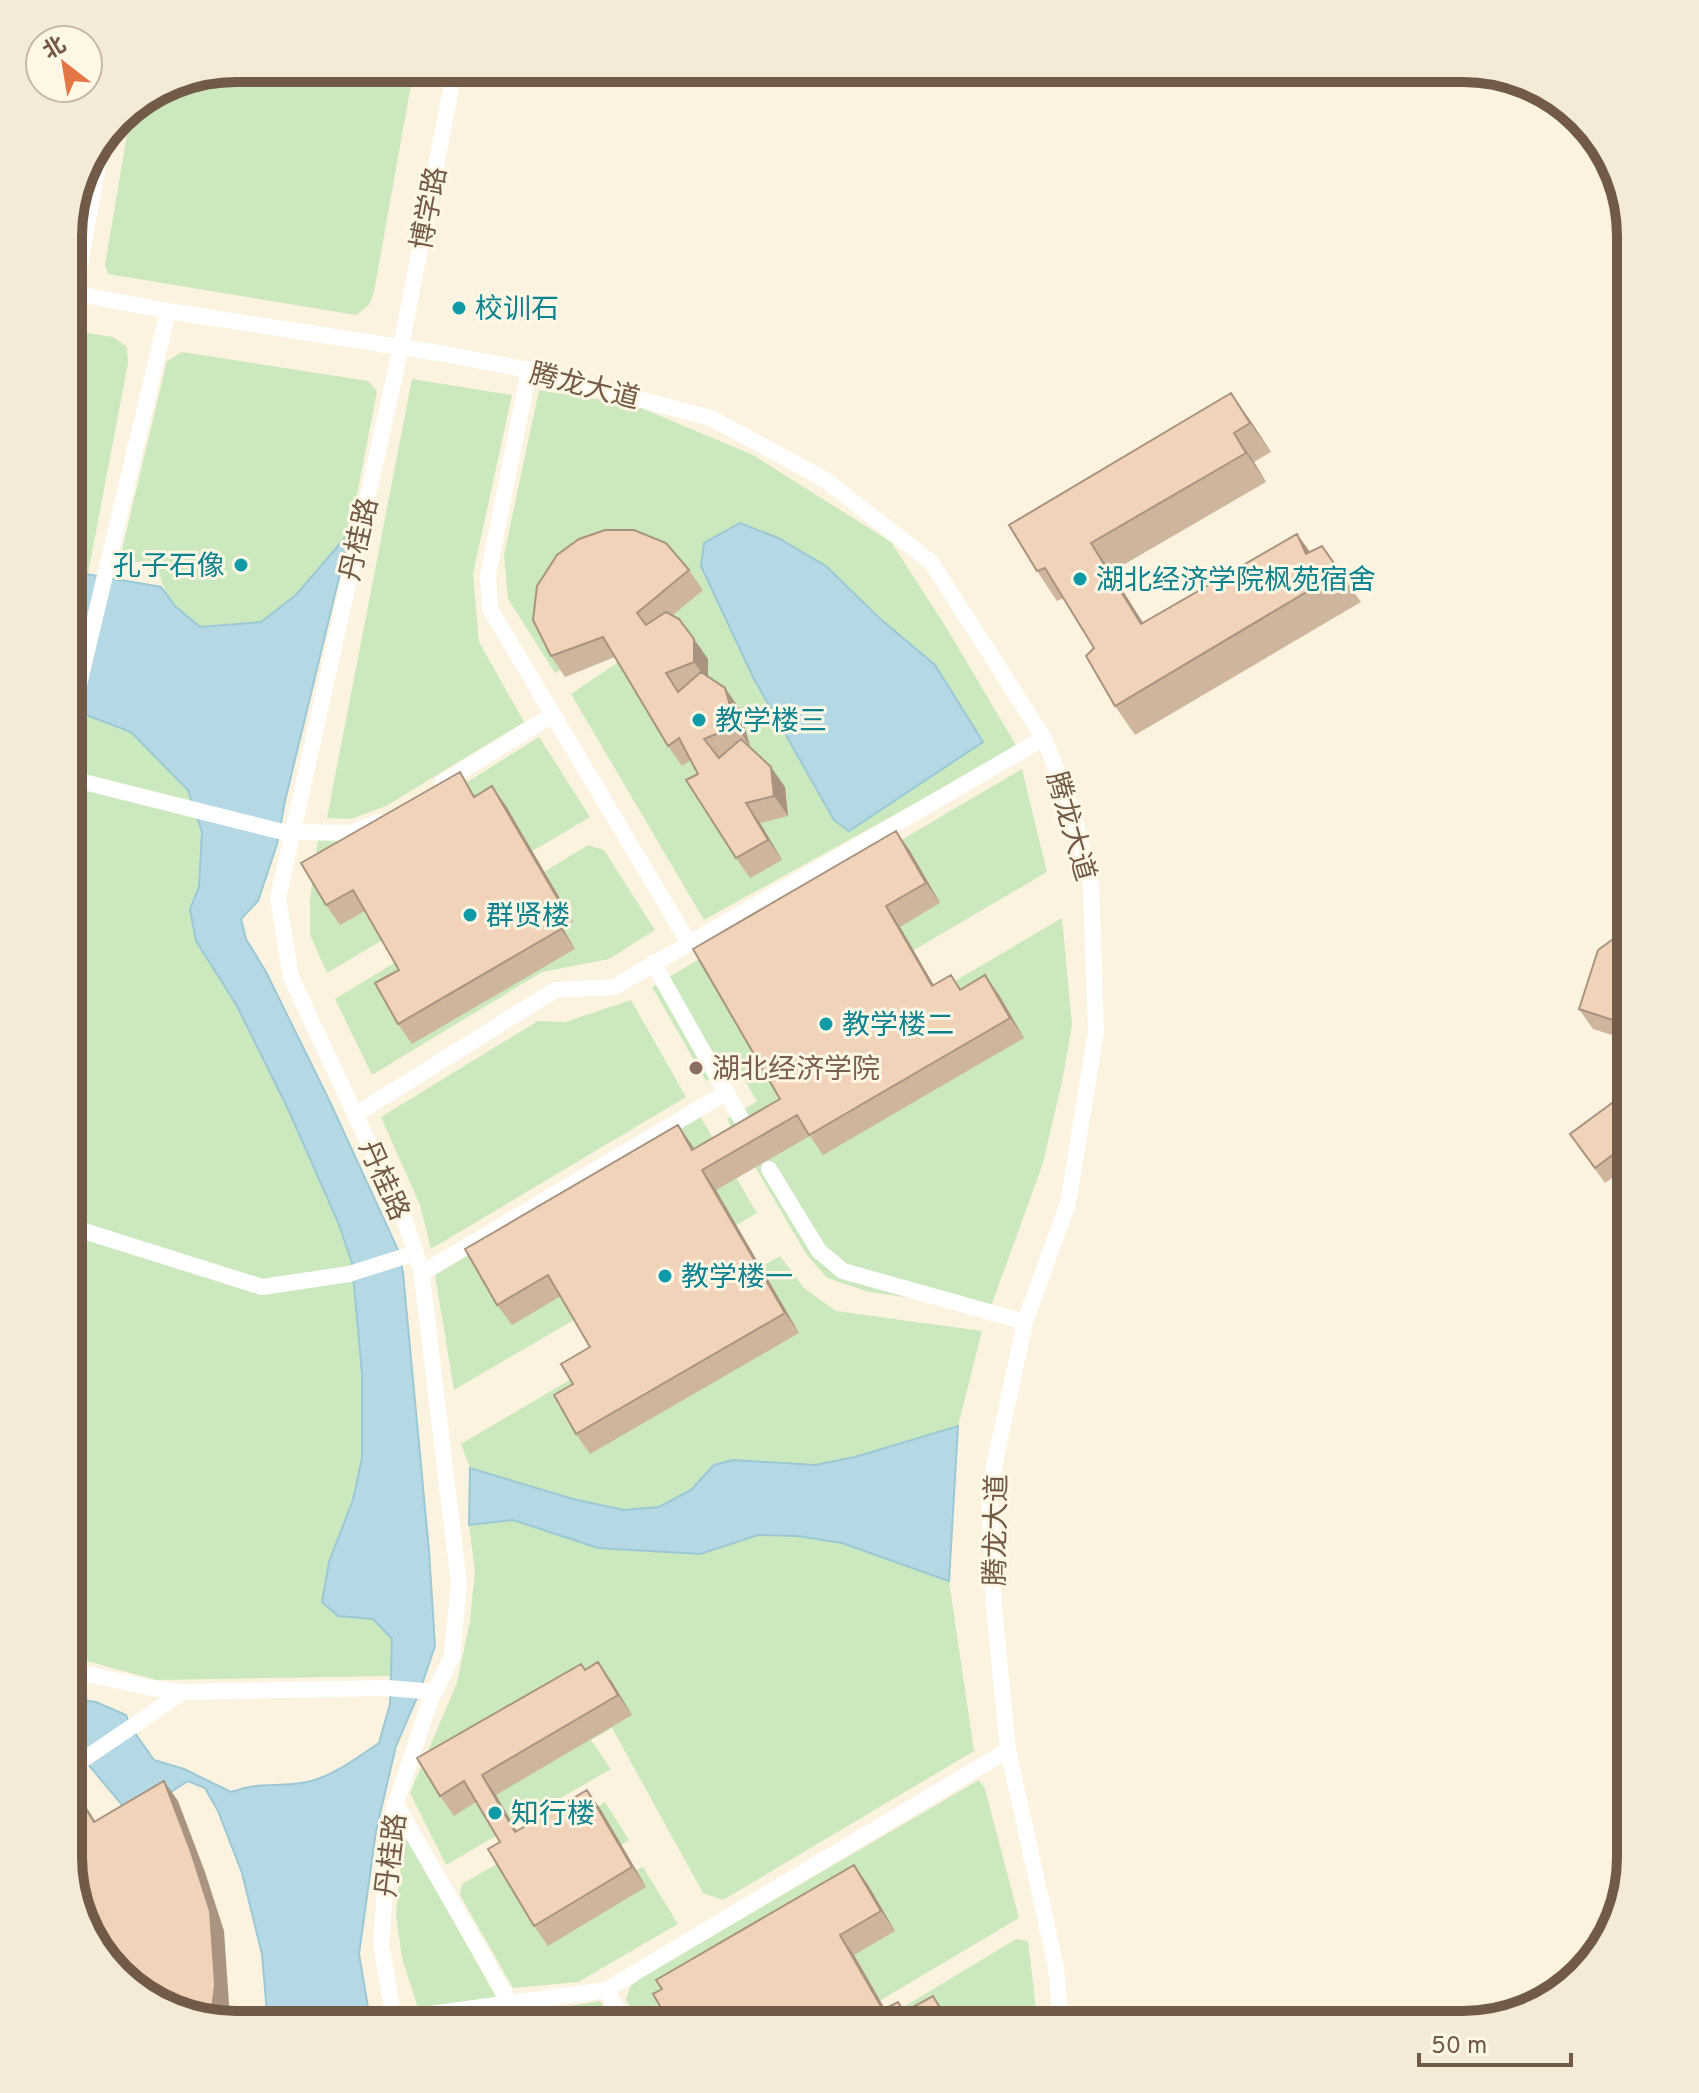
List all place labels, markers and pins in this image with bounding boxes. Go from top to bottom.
place label: 校训石 [475,293,559,329]
marker: 校训石 [450,299,468,317]
place label: 孔子石像 [113,550,225,586]
marker: 孔子石像 [232,556,250,574]
place label: 湖北经济学院枫苑宿舍 [1096,564,1376,600]
marker: 湖北经济学院枫苑宿舍 [1071,570,1089,588]
place label: 教学楼三 [715,705,827,741]
marker: 教学楼三 [690,711,708,729]
place label: 群贤楼 [486,900,570,936]
marker: 群贤楼 [461,906,479,924]
place label: 教学楼二 [842,1009,954,1045]
marker: 教学楼二 [817,1015,835,1033]
place label: 湖北经济学院 [712,1053,880,1089]
marker: 湖北经济学院 [687,1059,705,1077]
place label: 教学楼一 [681,1261,793,1297]
marker: 教学楼一 [656,1267,674,1285]
place label: 知行楼 [511,1798,595,1834]
marker: 知行楼 [486,1804,504,1822]

